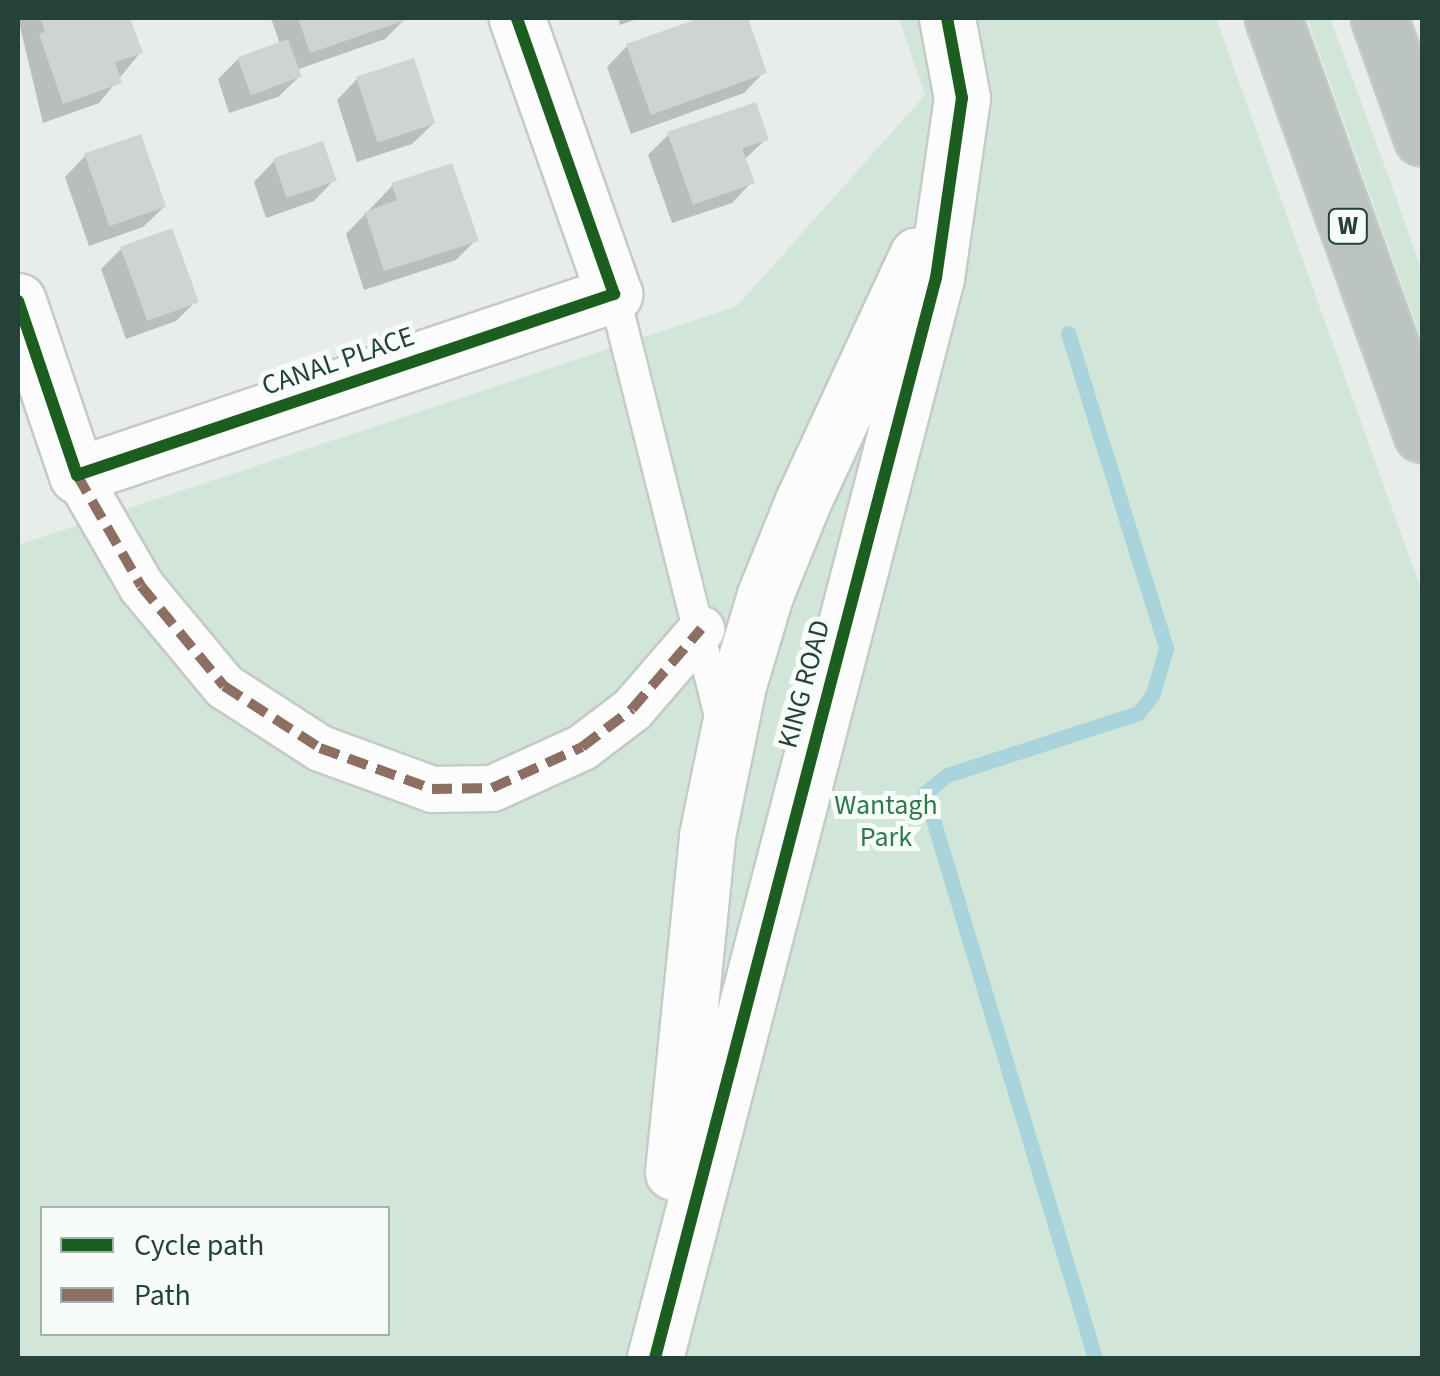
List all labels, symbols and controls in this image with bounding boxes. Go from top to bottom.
road number: W [1326,206,1370,246]
street label: CANAL PLACE [257,319,419,403]
street label: KING ROAD [771,616,837,752]
park label: Wantagh Park [834,788,938,854]
legend [40,1206,390,1336]
text: Cycle path [134,1224,264,1267]
text: Path [134,1274,191,1317]

